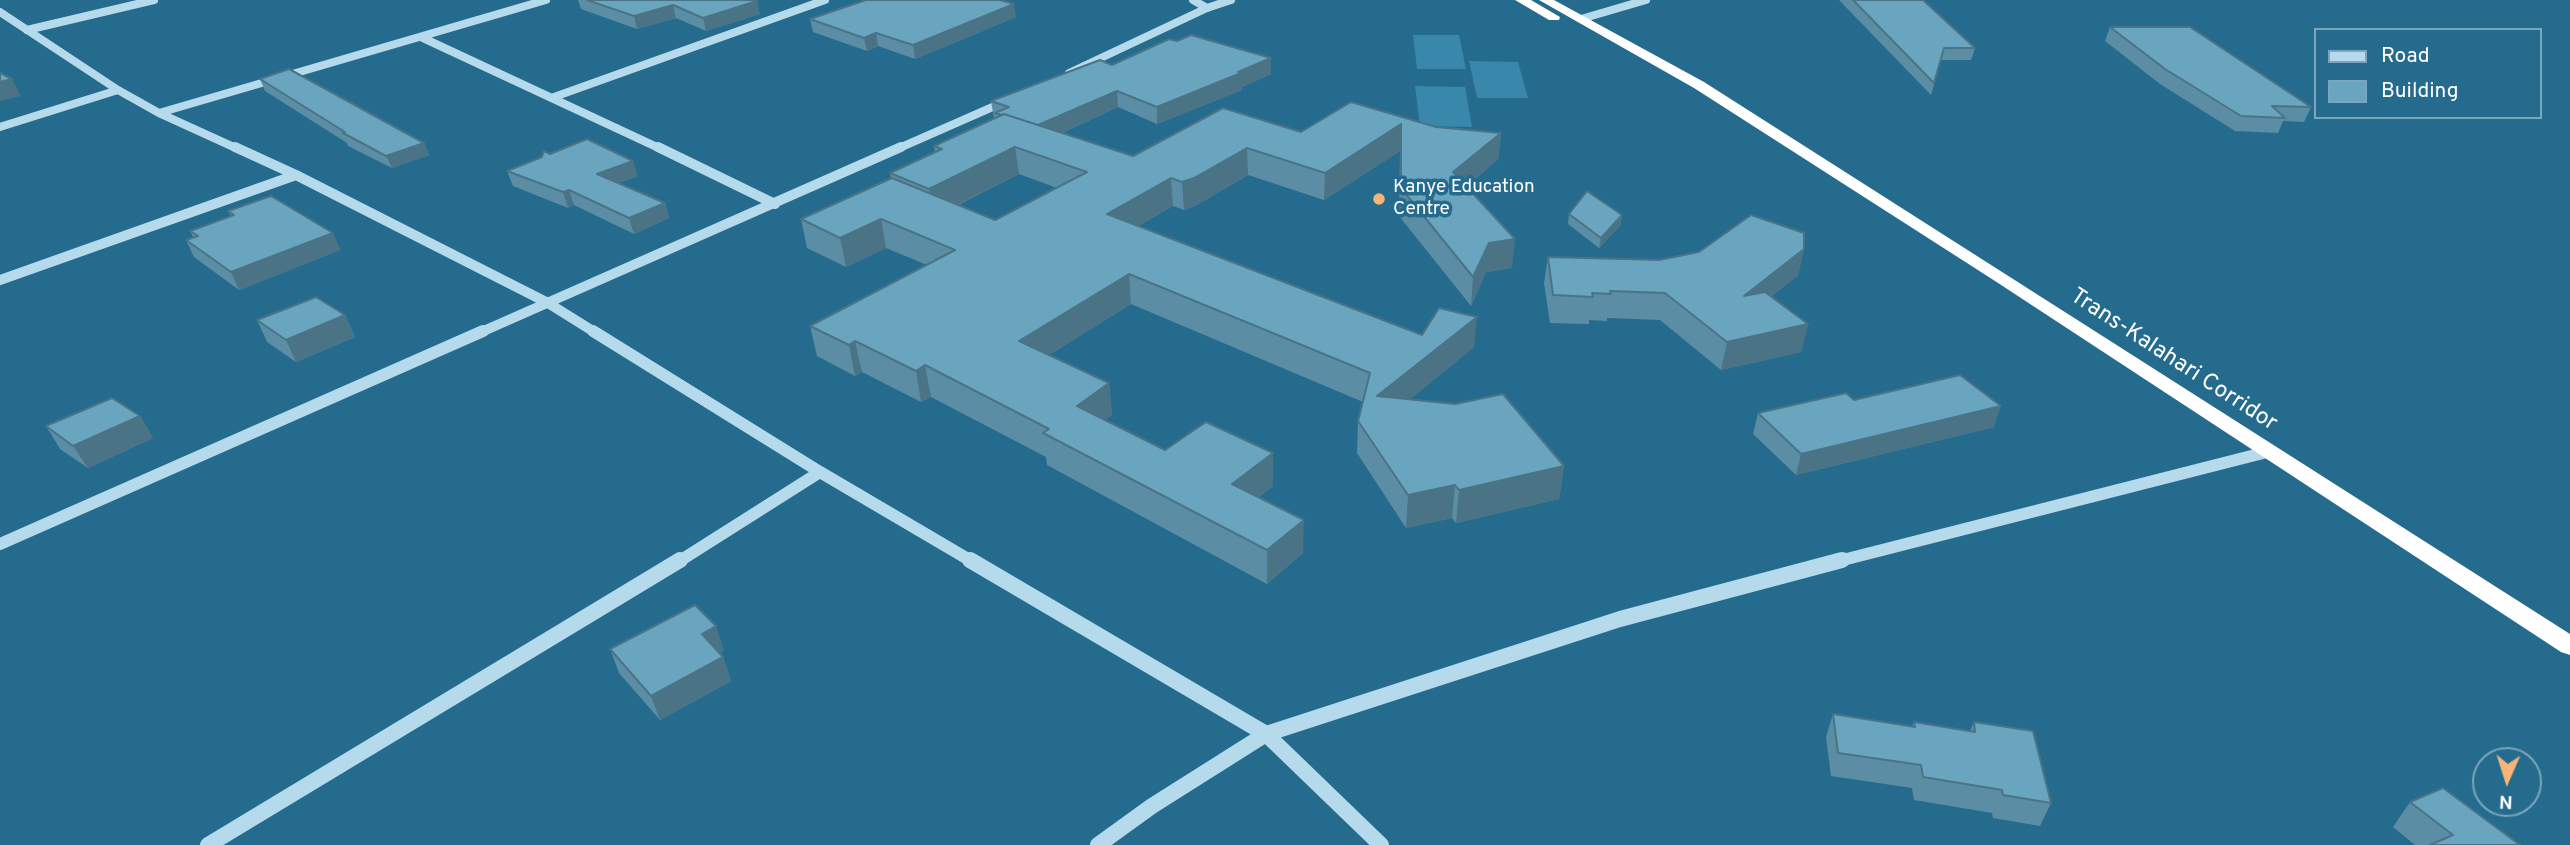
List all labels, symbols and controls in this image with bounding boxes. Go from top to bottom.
legend [2314,28,2542,119]
text: Road [2381,43,2430,70]
text: Building [2381,78,2459,105]
place label: Kanye Education Centre [1393,177,1535,221]
marker: Kanye Education Centre [1371,191,1387,207]
street label: Trans-Kalahari Corridor [2064,284,2282,438]
north arrow [2472,747,2542,817]
text: N [2499,789,2513,813]

